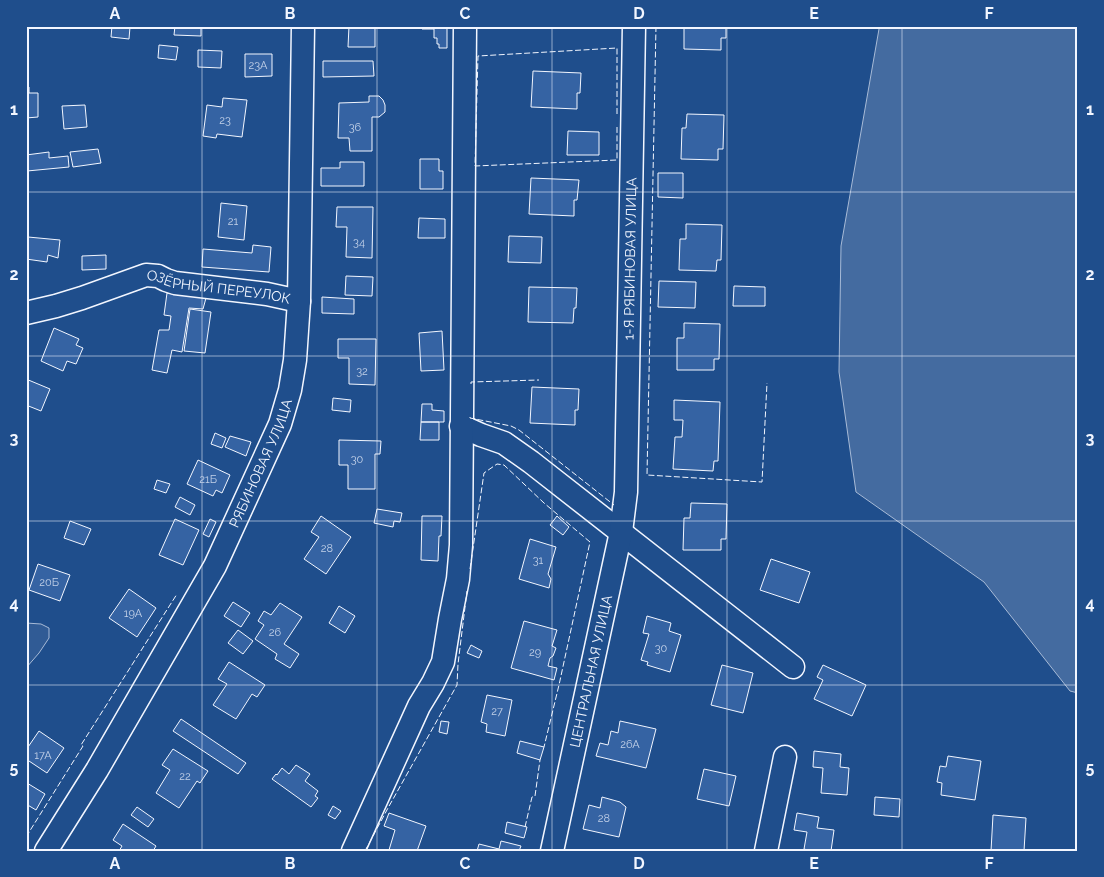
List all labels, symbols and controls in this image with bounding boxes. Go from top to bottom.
text: A [110,4,121,23]
text: B [285,4,296,23]
text: C [460,4,471,23]
text: D [633,4,645,23]
text: E [809,4,819,23]
text: F [984,4,994,23]
house number: 23А [248,59,268,72]
text: 1 [10,100,18,119]
text: 1 [1086,100,1094,119]
house number: 23 [219,114,231,127]
house number: 36 [349,121,362,134]
street label: 1-Я РЯБИНОВАЯ УЛИЦА [621,177,639,340]
house number: 21 [228,215,239,228]
house number: 34 [353,236,365,249]
text: 2 [9,265,19,284]
text: 2 [1085,265,1095,284]
street label: ОЗЁРНЫЙ ПЕРЕУЛОК [146,267,292,307]
house number: 32 [356,365,368,378]
street label: РЯБИНОВАЯ УЛИЦА [226,397,295,530]
text: 3 [10,429,19,448]
text: 3 [1086,429,1095,448]
house number: 30 [351,453,364,466]
house number: 21Б [199,473,217,486]
house number: 28 [321,542,333,555]
house number: 31 [533,554,544,567]
house number: 20Б [39,576,59,589]
street label: ЦЕНТРАЛЬНАЯ УЛИЦА [567,593,615,749]
text: 4 [9,594,19,613]
text: 4 [1085,594,1095,613]
house number: 19А [124,607,143,620]
house number: 26 [269,626,282,639]
house number: 30 [655,642,668,655]
house number: 29 [529,646,541,659]
house number: 27 [491,705,503,718]
house number: 26А [620,738,640,751]
house number: 17А [34,749,52,762]
text: 5 [10,758,19,777]
text: 5 [1086,758,1095,777]
house number: 22 [179,770,191,783]
house number: 28 [598,812,610,825]
text: A [110,854,121,873]
text: B [285,854,296,873]
text: C [460,854,471,873]
text: D [633,854,645,873]
text: E [809,854,819,873]
text: F [984,854,994,873]

